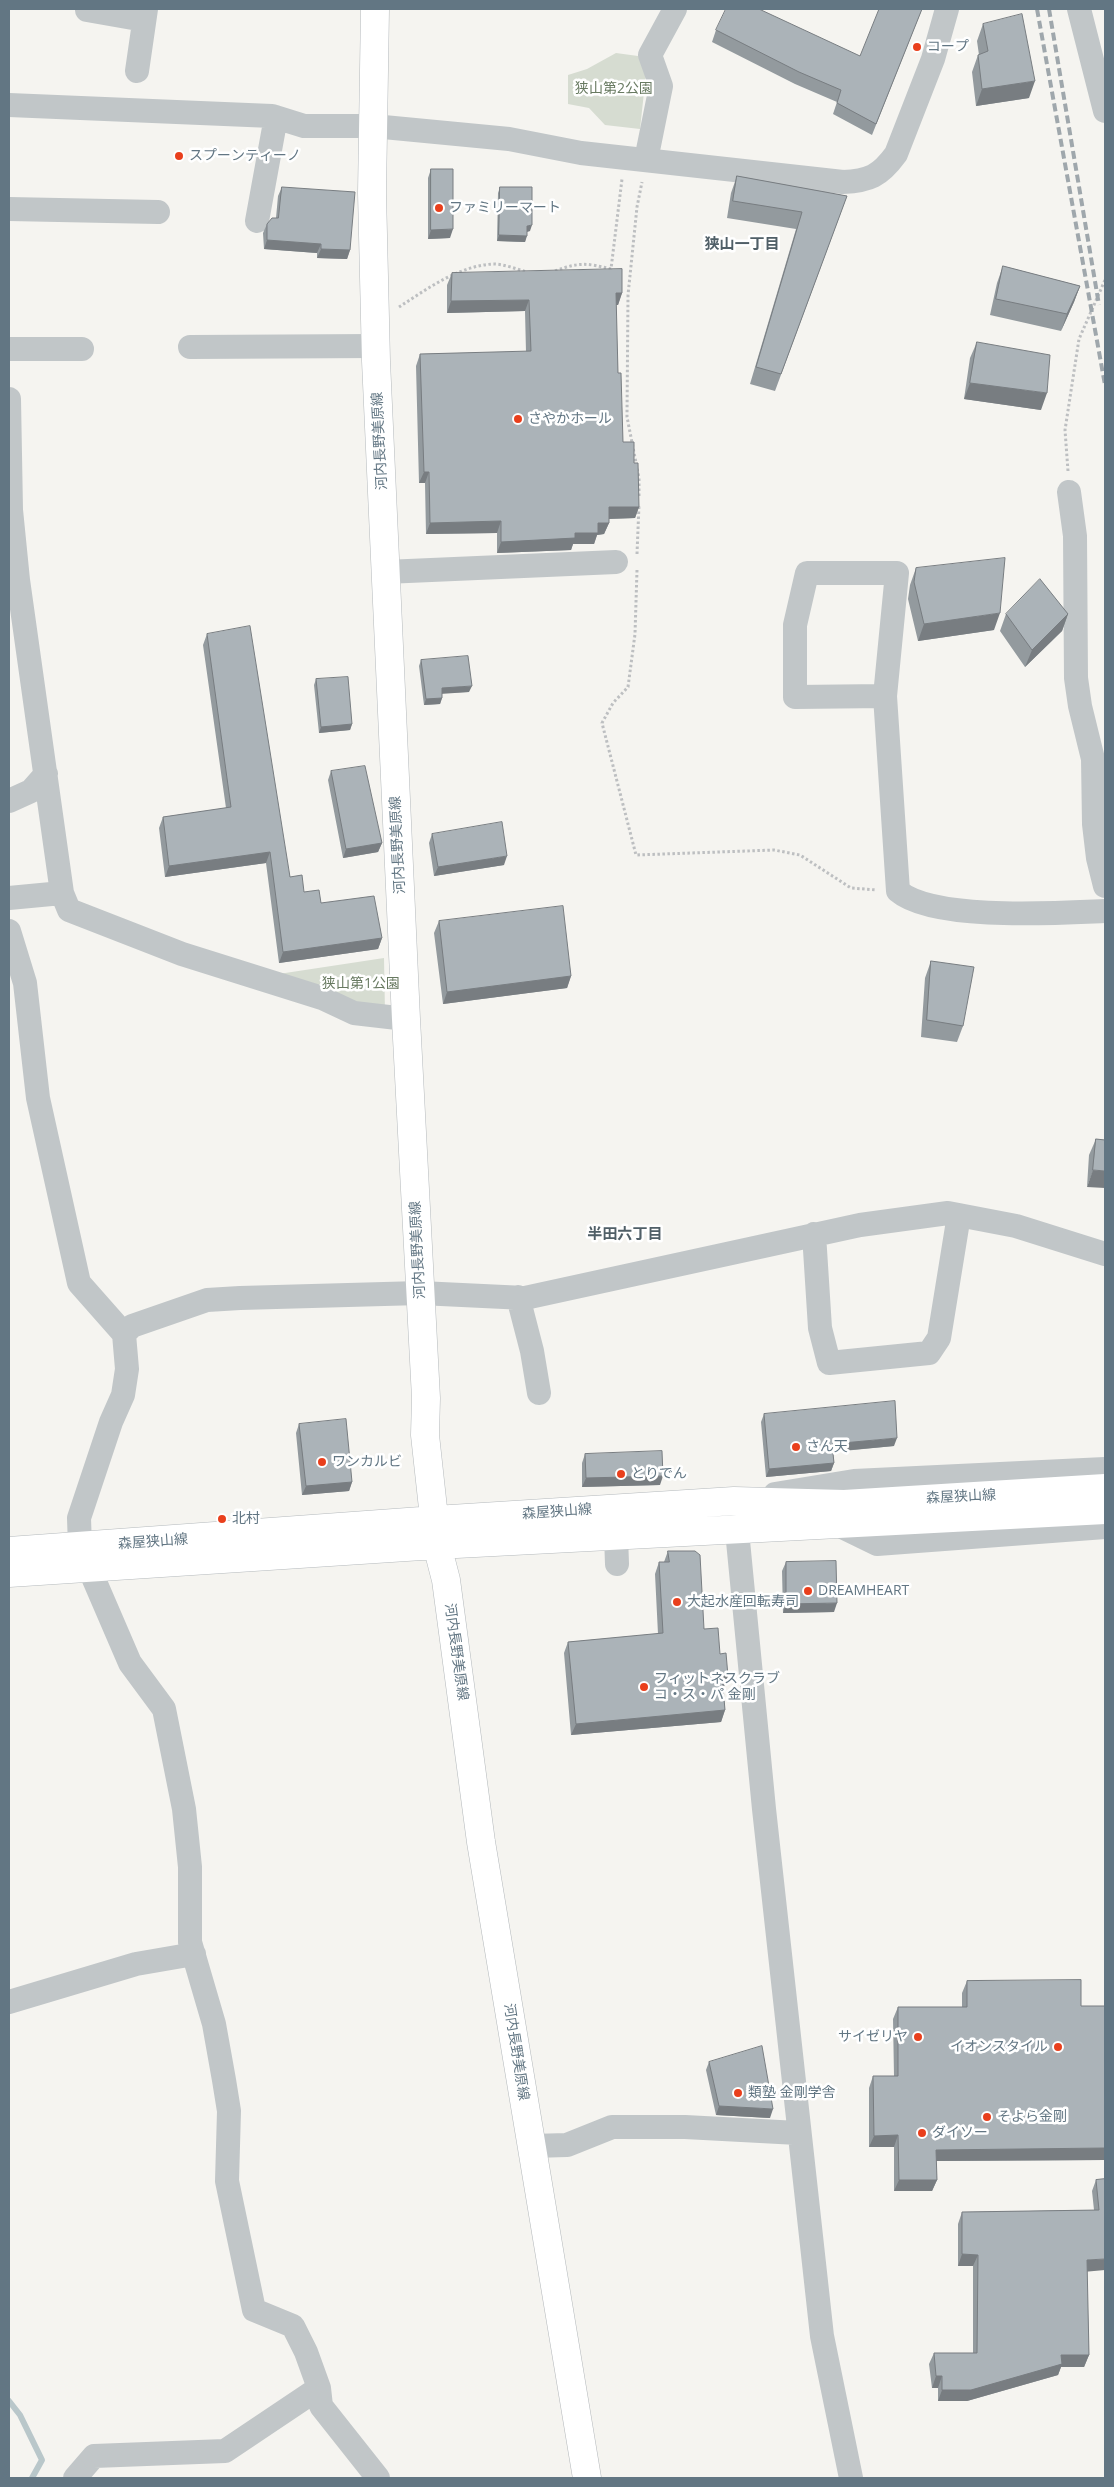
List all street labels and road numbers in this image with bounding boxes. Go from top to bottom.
street label: 河内長野美原線 [369,392,391,490]
street label: 河内長野美原線 [387,796,409,894]
street label: 河内長野美原線 [407,1201,429,1299]
street label: 森屋狭山線 [926,1487,996,1507]
street label: 森屋狭山線 [521,1501,593,1523]
street label: 森屋狭山線 [117,1531,189,1553]
street label: 河内長野美原線 [441,1602,471,1702]
street label: 河内長野美原線 [500,2002,532,2102]

